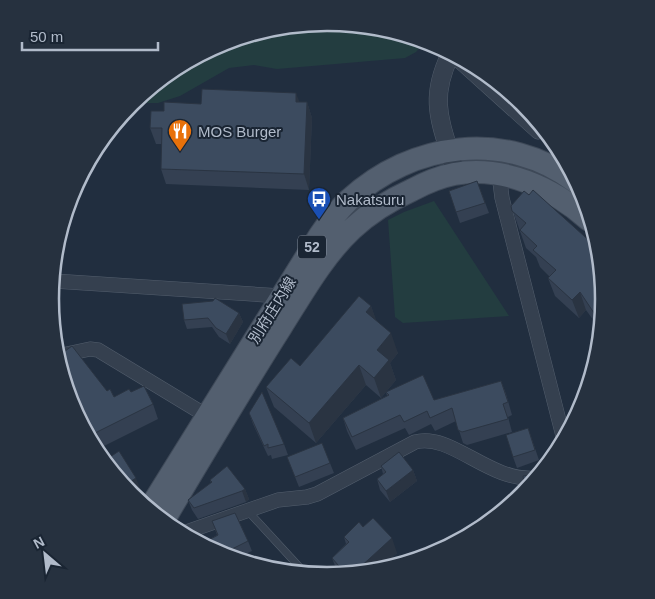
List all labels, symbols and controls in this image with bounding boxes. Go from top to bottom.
scale bar [22,20,159,52]
text: 50 m [30,28,63,45]
restaurant icon: MOS Burger [167,118,193,152]
place label: MOS Burger [198,123,281,140]
bus stop icon: Nakatsuru [306,186,332,220]
place label: Nakatsuru [336,191,404,208]
road number: 52 [298,236,326,258]
street label: 別府庄内線 [245,274,299,346]
north arrow [20,529,70,579]
text: N [31,533,47,552]

